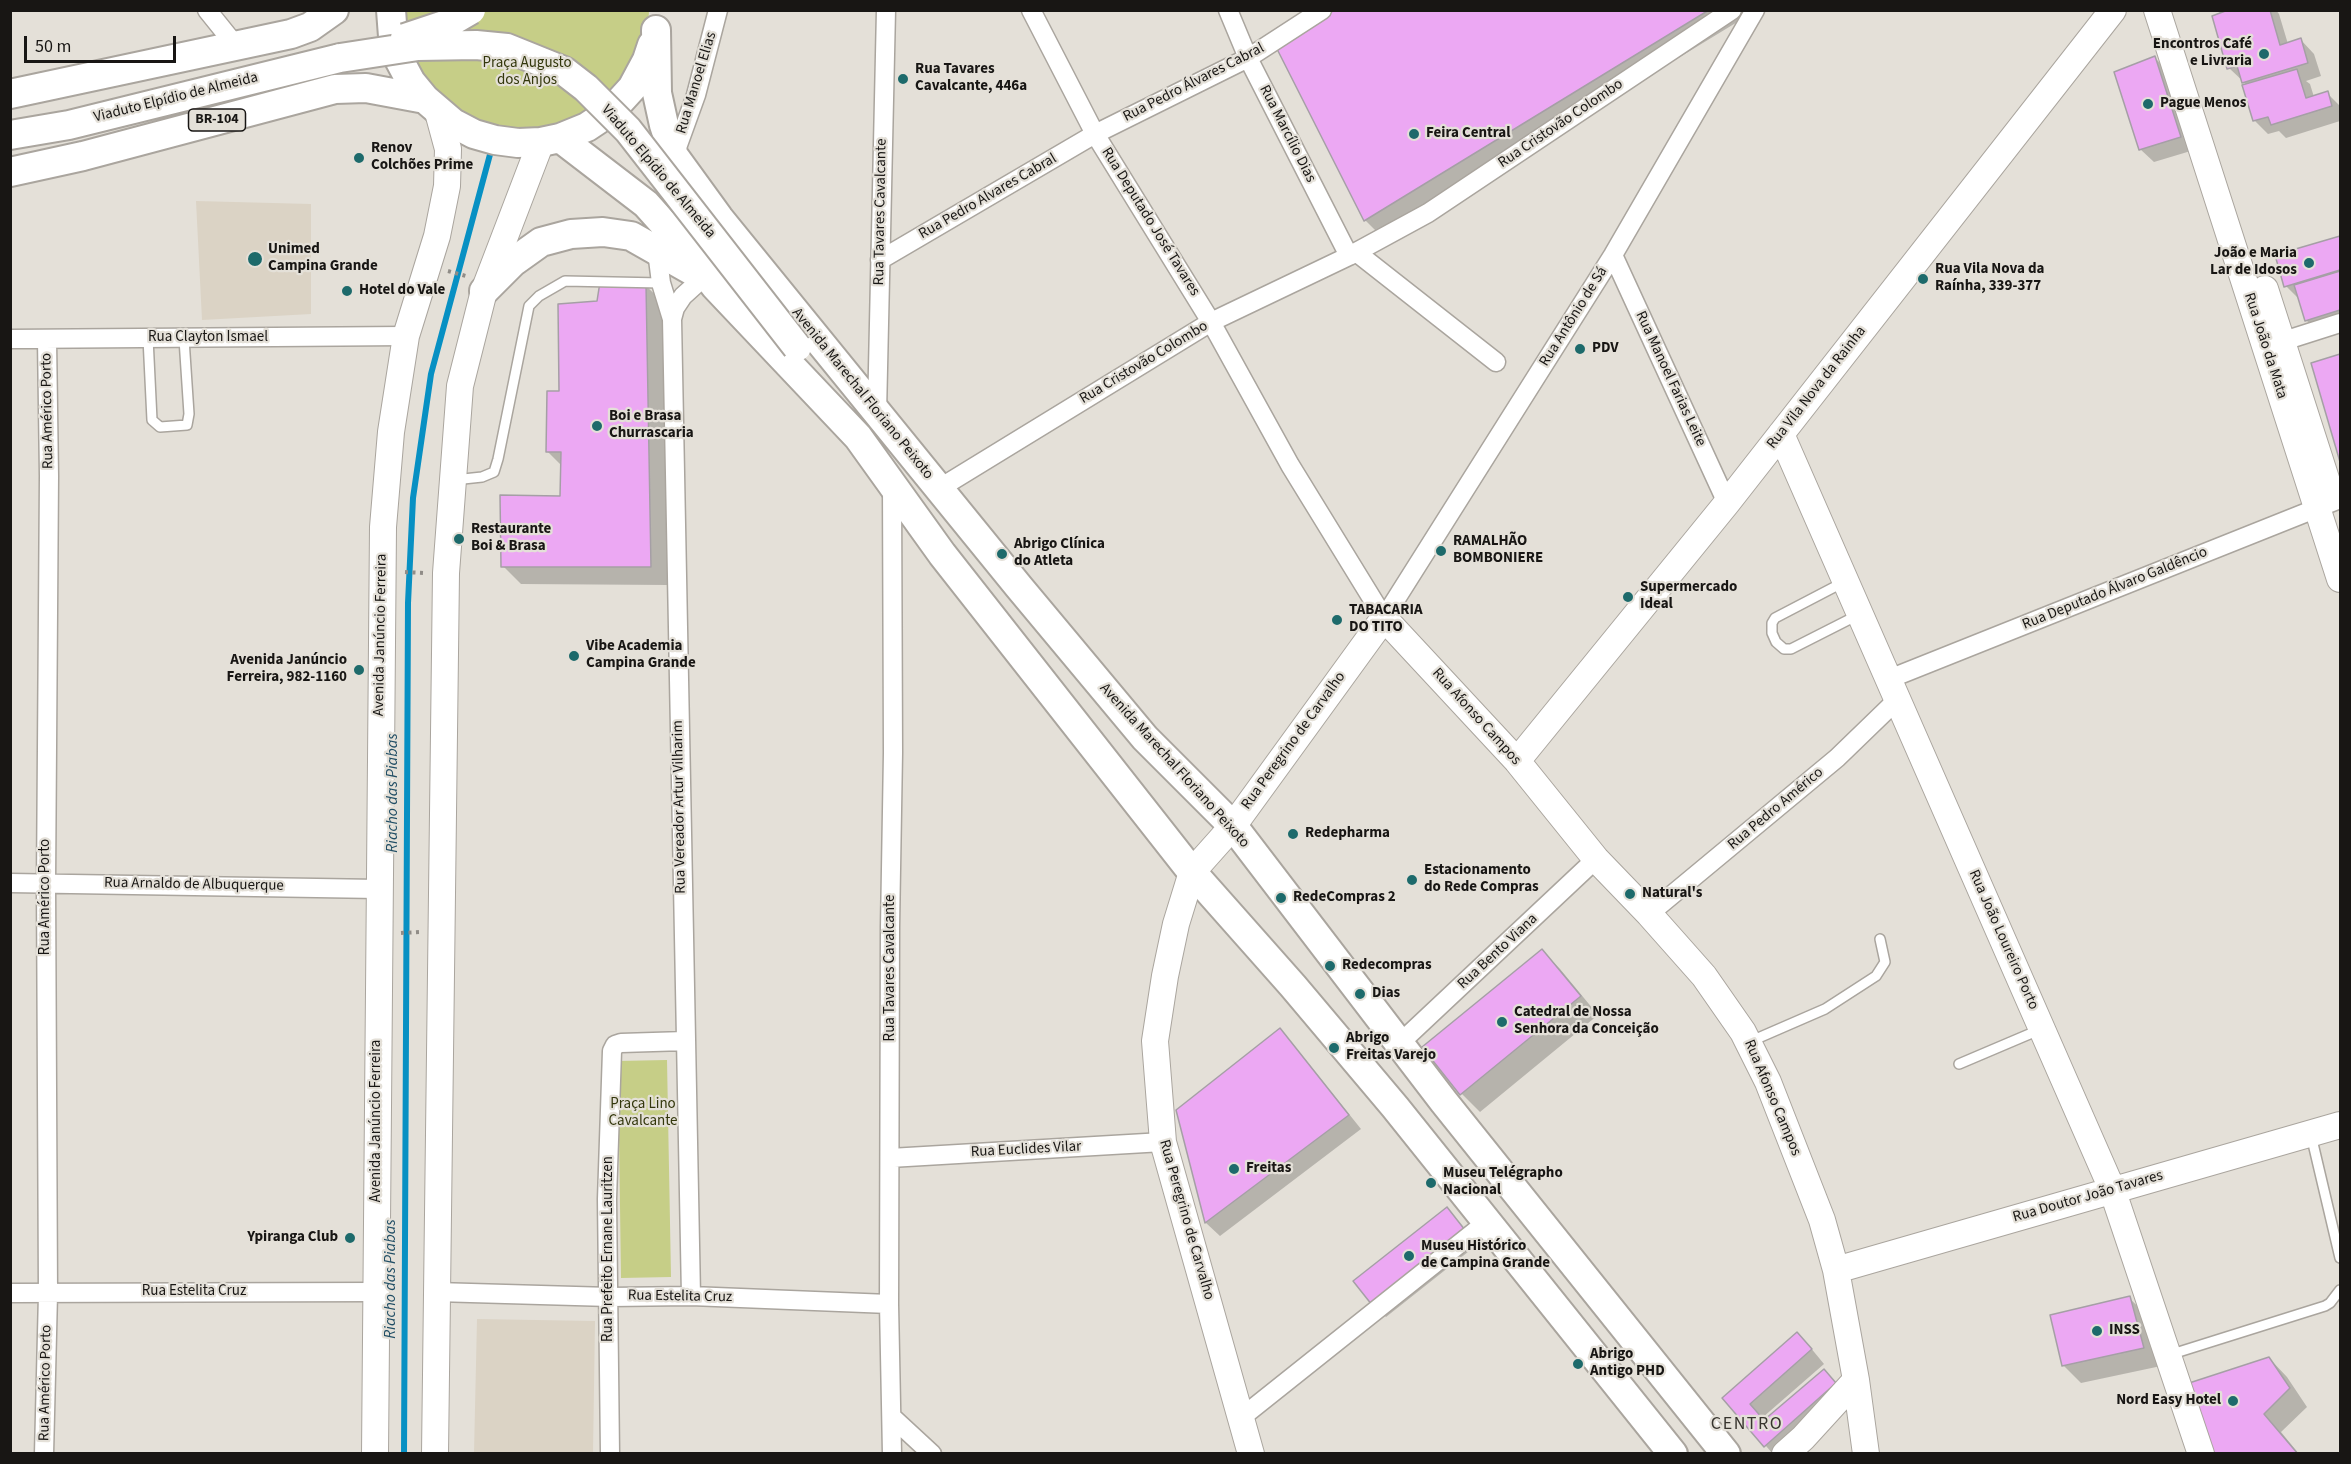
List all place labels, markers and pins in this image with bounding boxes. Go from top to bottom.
place label: Encontros Café e Livraria [2153,36,2252,71]
marker: Encontros Café e Livraria [2257,47,2271,61]
place label: Rua Tavares Cavalcante, 446a [915,61,1027,96]
marker: Rua Tavares Cavalcante, 446a [896,72,910,86]
place label: Pague Menos [2160,95,2246,113]
marker: Pague Menos [2141,97,2155,111]
place label: Feira Central [1426,125,1511,143]
marker: Feira Central [1407,127,1421,141]
place label: Renov Colchões Prime [371,140,473,175]
marker: Renov Colchões Prime [352,151,366,165]
place label: Unimed Campina Grande [268,241,378,276]
place label: João e Maria Lar de Idosos [2210,245,2297,280]
marker: Unimed Campina Grande [246,250,264,268]
marker: João e Maria Lar de Idosos [2302,256,2316,270]
place label: Rua Vila Nova da Raínha, 339-377 [1935,261,2044,296]
marker: Rua Vila Nova da Raínha, 339-377 [1916,272,1930,286]
place label: Hotel do Vale [359,282,445,300]
marker: Hotel do Vale [340,284,354,298]
place label: PDV [1592,340,1619,358]
marker: PDV [1573,342,1587,356]
place label: Boi e Brasa Churrascaria [609,408,694,443]
marker: Boi e Brasa Churrascaria [590,419,604,433]
place label: Restaurante Boi & Brasa [471,521,551,556]
marker: Restaurante Boi & Brasa [452,532,466,546]
place label: RAMALHÃO BOMBONIERE [1453,533,1543,568]
place label: Abrigo Clínica do Atleta [1014,536,1105,571]
marker: RAMALHÃO BOMBONIERE [1434,544,1448,558]
marker: Abrigo Clínica do Atleta [995,547,1009,561]
place label: Supermercado Ideal [1640,579,1737,614]
marker: Supermercado Ideal [1621,590,1635,604]
place label: TABACARIA DO TITO [1349,602,1422,637]
marker: TABACARIA DO TITO [1330,613,1344,627]
place label: Vibe Academia Campina Grande [586,638,696,673]
marker: Vibe Academia Campina Grande [567,649,581,663]
place label: Avenida Janúncio Ferreira, 982-1160 [227,652,347,687]
marker: Avenida Janúncio Ferreira, 982-1160 [352,663,366,677]
place label: Redepharma [1305,825,1390,843]
marker: Redepharma [1286,827,1300,841]
place label: Estacionamento do Rede Compras [1424,862,1539,897]
marker: Estacionamento do Rede Compras [1405,873,1419,887]
place label: Natural's [1642,885,1702,903]
marker: Natural's [1623,887,1637,901]
place label: RedeCompras 2 [1293,889,1396,907]
marker: RedeCompras 2 [1274,891,1288,905]
place label: Redecompras [1342,957,1432,975]
marker: Redecompras [1323,959,1337,973]
place label: Dias [1372,985,1400,1003]
marker: Dias [1353,987,1367,1001]
place label: Catedral de Nossa Senhora da Conceição [1514,1004,1659,1039]
marker: Catedral de Nossa Senhora da Conceição [1495,1015,1509,1029]
place label: Abrigo Freitas Varejo [1346,1030,1436,1065]
marker: Abrigo Freitas Varejo [1327,1041,1341,1055]
place label: Freitas [1246,1160,1291,1178]
marker: Freitas [1227,1162,1241,1176]
place label: Museu Telégrapho Nacional [1443,1165,1563,1200]
marker: Museu Telégrapho Nacional [1424,1176,1438,1190]
place label: Ypiranga Club [247,1229,338,1247]
marker: Ypiranga Club [343,1231,357,1245]
place label: Museu Histórico de Campina Grande [1421,1238,1550,1273]
marker: Museu Histórico de Campina Grande [1402,1249,1416,1263]
place label: INSS [2109,1322,2140,1340]
marker: INSS [2090,1324,2104,1338]
place label: Abrigo Antigo PHD [1590,1346,1665,1381]
marker: Abrigo Antigo PHD [1571,1357,1585,1371]
place label: Nord Easy Hotel [2116,1392,2221,1410]
marker: Nord Easy Hotel [2226,1394,2240,1408]

